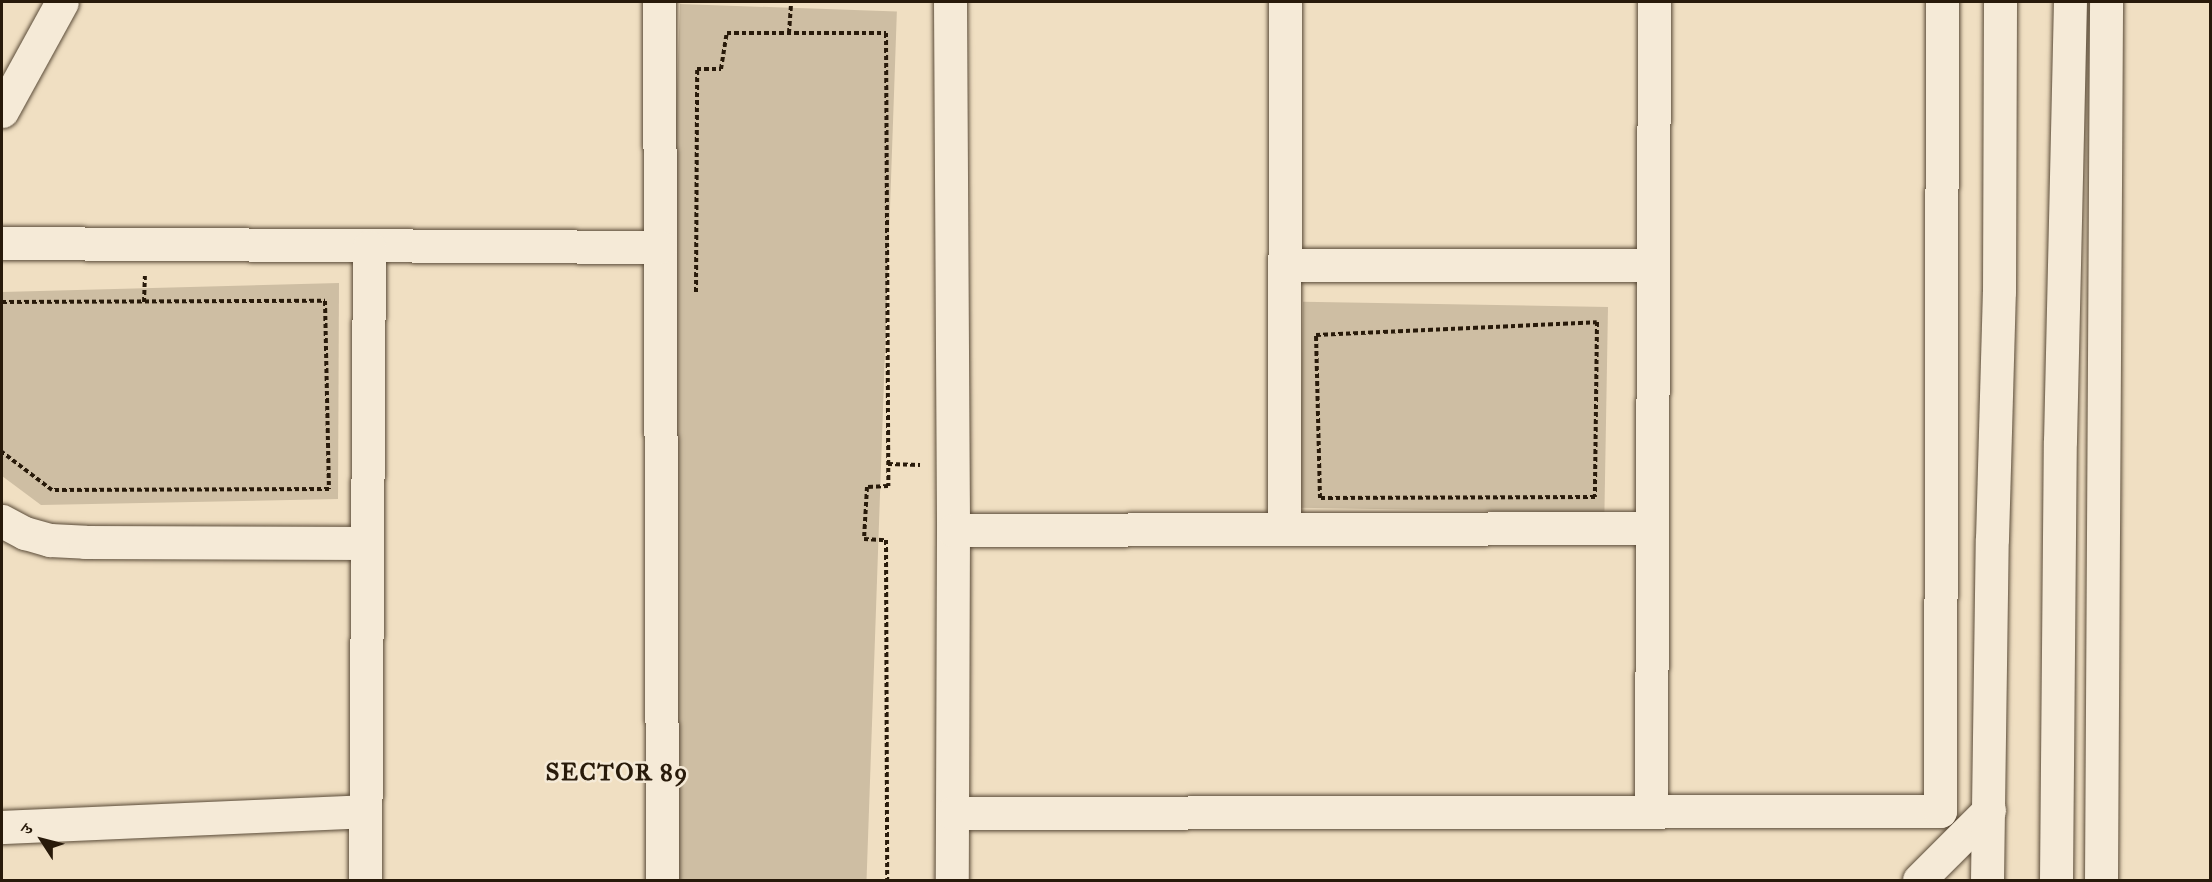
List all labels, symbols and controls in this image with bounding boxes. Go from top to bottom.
district label: SECTOR 89 [545,759,689,787]
north arrow [12,810,72,870]
text: उ [17,820,37,838]

